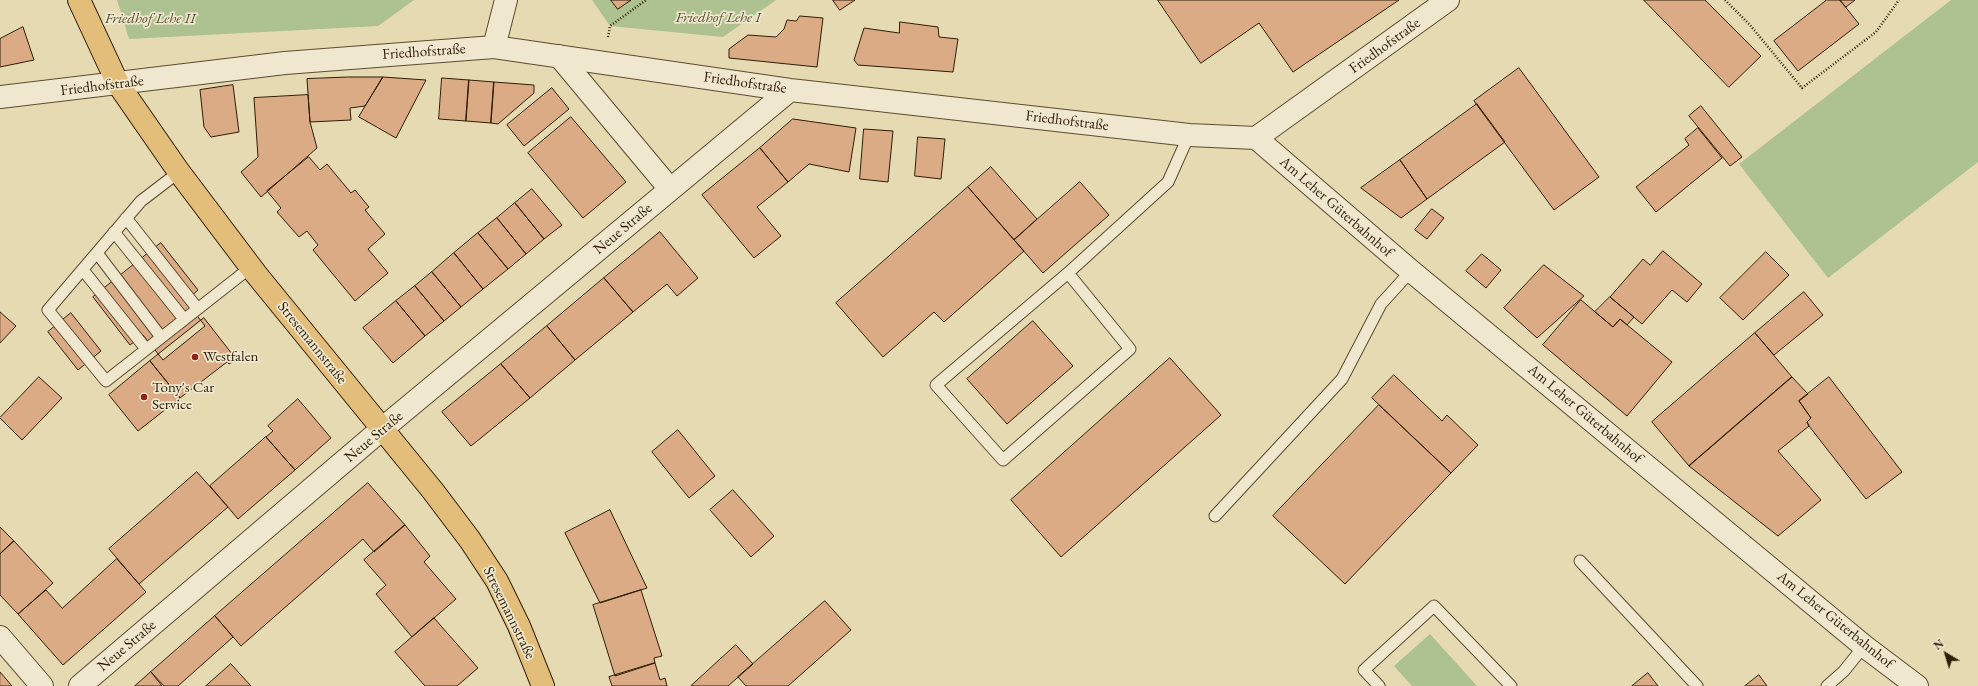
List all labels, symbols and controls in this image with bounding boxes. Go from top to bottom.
park label: Friedhof Lehe I [675,9,761,27]
park label: Friedhof Lehe II [105,10,195,28]
street label: Friedhofstraße [1346,14,1424,78]
street label: Friedhofstraße [382,40,466,64]
street label: Friedhofstraße [702,68,788,98]
street label: Friedhofstraße [59,72,145,100]
street label: Friedhofstraße [1024,107,1110,135]
street label: Am Leher Güterbahnhof [1276,153,1396,261]
street label: Neue Straße [590,199,656,259]
street label: Stresemannstraße [273,298,351,388]
place label: Westfalen [203,348,258,366]
marker: Westfalen [190,352,200,362]
street label: Am Leher Güterbahnhof [1524,361,1646,467]
place label: Tony's Car Service [152,379,214,414]
marker: Tony's Car Service [139,392,149,402]
street label: Neue Straße [341,407,407,467]
street label: Stresemannstraße [479,564,539,662]
street label: Am Leher Güterbahnhof [1773,567,1897,673]
street label: Neue Straße [94,616,160,676]
north arrow [1926,634,1966,674]
text: N [1931,636,1946,653]

